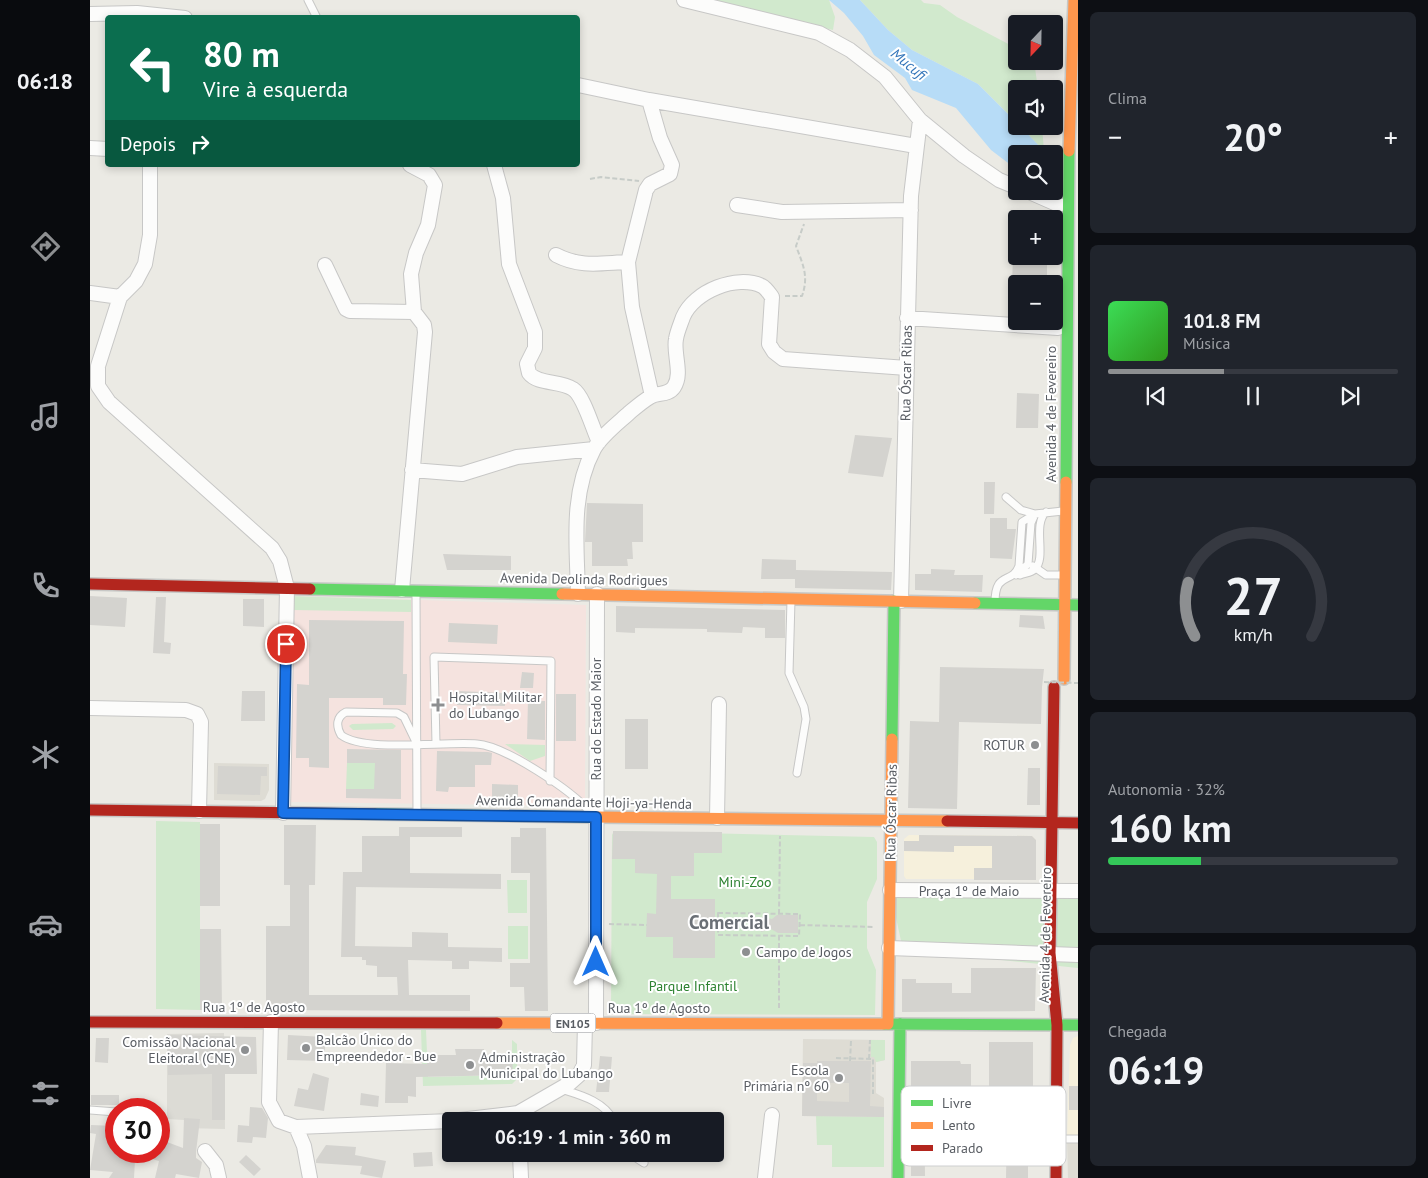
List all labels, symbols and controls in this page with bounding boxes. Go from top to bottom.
north arrow [1008,15,1062,70]
map controls [1008,15,1063,330]
text: 80 m [203,31,280,77]
icon: left [120,35,185,100]
water label: Mucufi [887,44,932,85]
text: 06:18 [17,67,73,95]
text: Vire à esquerda [203,75,348,103]
button: sound [1008,80,1063,135]
text: Clima [1108,88,1147,108]
text: 20° [1223,112,1283,161]
text: − [1108,118,1122,155]
text: + [1384,118,1398,155]
icon: right [186,130,214,158]
text: Depois [120,132,176,156]
button: search [1008,145,1063,200]
button: + [1008,210,1063,265]
icon: directions [28,229,63,264]
button: − [1008,275,1063,330]
text: 101.8 FM [1183,309,1260,333]
street label: Rua Óscar Ribas [896,325,916,421]
text: Música [1183,333,1230,353]
street label: Avenida 4 de Fevereiro [1042,346,1060,482]
icon: previous [1142,382,1170,410]
icon: pause [1239,382,1267,410]
icon: next [1336,382,1364,410]
icon: music [28,399,63,434]
text: 27 [1224,562,1282,629]
icon: phone [28,568,63,603]
street label: Avenida Deolinda Rodrigues [500,569,668,589]
pin [265,623,307,665]
text: km/h [1233,623,1273,646]
icon: arrive [272,630,300,658]
street label: Rua do Estado Maior [587,657,605,781]
place label: Hospital Militar do Lubango [449,688,542,722]
marker: Hospital Militar do Lubango [431,698,445,712]
place label: ROTUR [983,736,1025,754]
icon: climate [28,737,63,772]
marker: ROTUR [1029,739,1041,751]
street label: Rua Óscar Ribas [881,764,901,860]
text: Autonomia · 32% [1108,779,1225,799]
street label: Avenida Comandante Hoji-ya-Henda [476,791,692,813]
text: 160 km [1108,803,1232,852]
street label: Avenida 4 de Fevereiro [1035,867,1055,1003]
park label: Mini-Zoo [718,873,772,891]
street label: Praça 1º de Maio [919,882,1019,900]
icon: car [28,907,63,942]
district label: Comercial [689,910,769,934]
position arrow [569,935,621,987]
place label: Campo de Jogos [756,943,852,961]
marker: Campo de Jogos [740,946,752,958]
park label: Parque Infantil [649,977,737,995]
street label: Rua 1º de Agosto [203,998,305,1016]
street label: Rua 1º de Agosto [608,999,710,1017]
road number: EN105 [550,1014,596,1032]
text: Chegada [1108,1021,1167,1041]
place label: Balcão Único do Empreendedor - Bue [316,1031,436,1065]
place label: Comissão Nacional Eleitoral (CNE) [122,1033,235,1067]
marker: Balcão Único do Empreendedor - Bue [300,1042,312,1054]
marker: Comissão Nacional Eleitoral (CNE) [239,1044,251,1056]
text: 06:19 [1108,1045,1204,1094]
place label: Administração Municipal do Lubango [480,1048,613,1082]
marker: Administração Municipal do Lubango [464,1059,476,1071]
place label: Escola Primária nº 60 [743,1061,829,1095]
marker: Escola Primária nº 60 [833,1072,845,1084]
icon: filters [28,1076,63,1111]
legend [901,1086,1066,1166]
text: Livre [942,1094,972,1112]
speed limit sign: 30 [105,1098,170,1163]
text: Lento [942,1116,975,1134]
text: 06:19 · 1 min · 360 m [495,1125,671,1149]
text: Parado [942,1139,983,1157]

